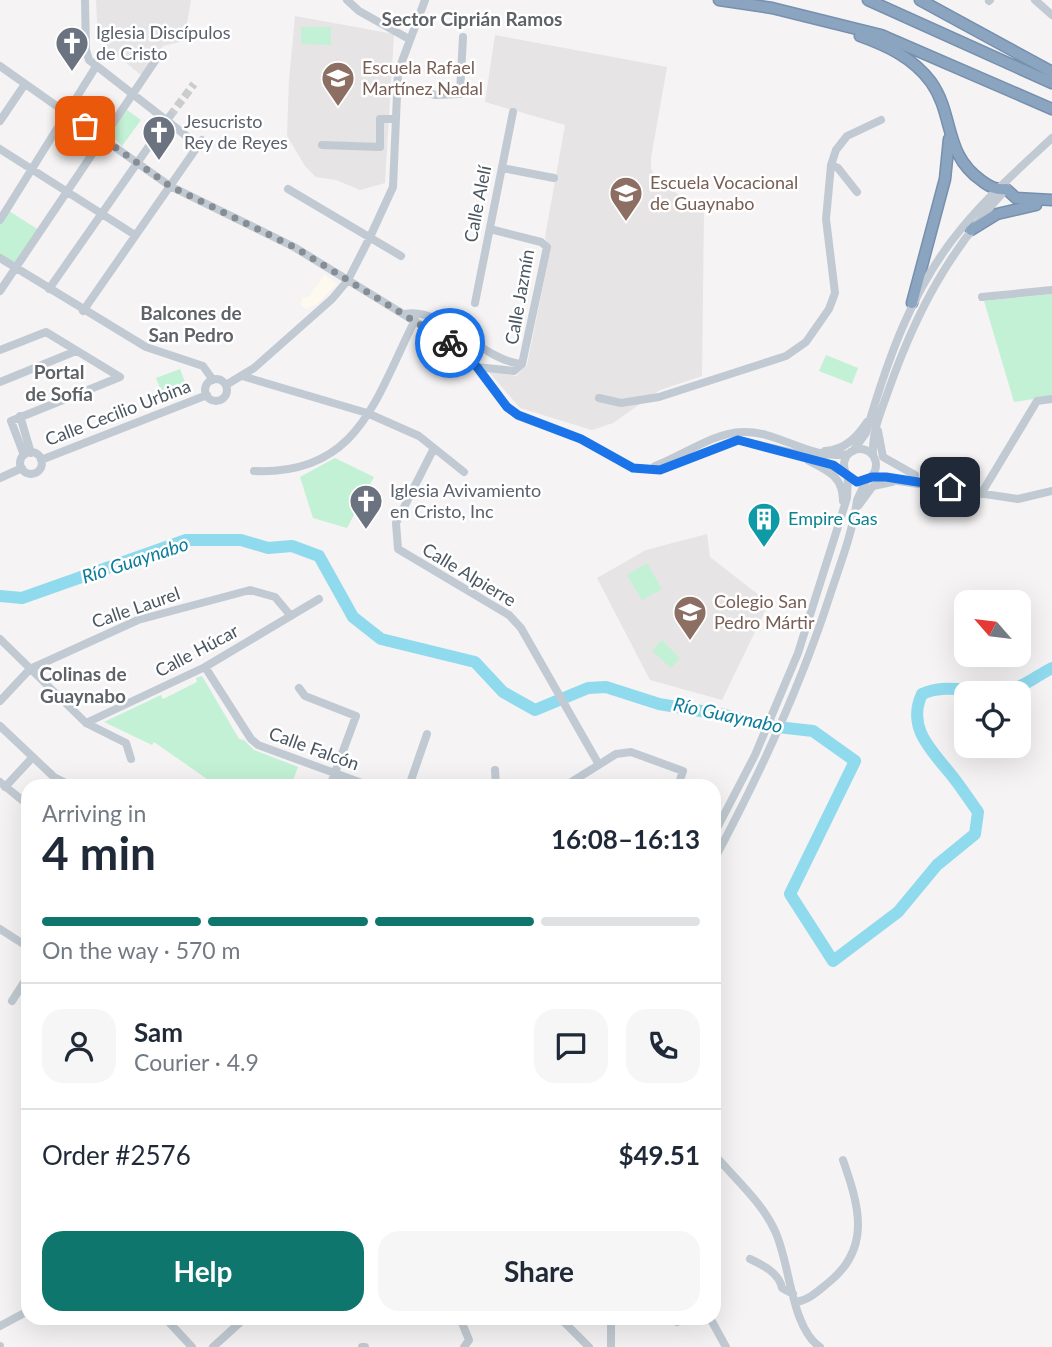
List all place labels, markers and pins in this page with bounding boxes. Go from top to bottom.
place label: Iglesia Discípulos de Cristo [96,21,231,64]
church icon: Iglesia Discípulos de Cristo [53,24,91,73]
place label: Escuela Rafael Martínez Nadal [362,56,483,99]
school or university icon: Escuela Rafael Martínez Nadal [319,59,357,108]
pin [55,96,115,156]
place label: Jesucristo Rey de Reyes [184,110,288,153]
church icon: Jesucristo Rey de Reyes [140,113,178,162]
place label: Escuela Vocacional de Guaynabo [650,171,798,214]
school or university icon: Escuela Vocacional de Guaynabo [607,174,645,223]
pin [920,457,980,517]
place label: Iglesia Avivamiento en Cristo, Inc [390,479,541,522]
church icon: Iglesia Avivamiento en Cristo, Inc [347,482,385,531]
building icon: Empire Gas [745,500,783,549]
place label: Empire Gas [788,507,878,529]
place label: Colegio San Pedro Mártir [714,590,815,633]
school or university icon: Colegio San Pedro Mártir [671,593,709,642]

